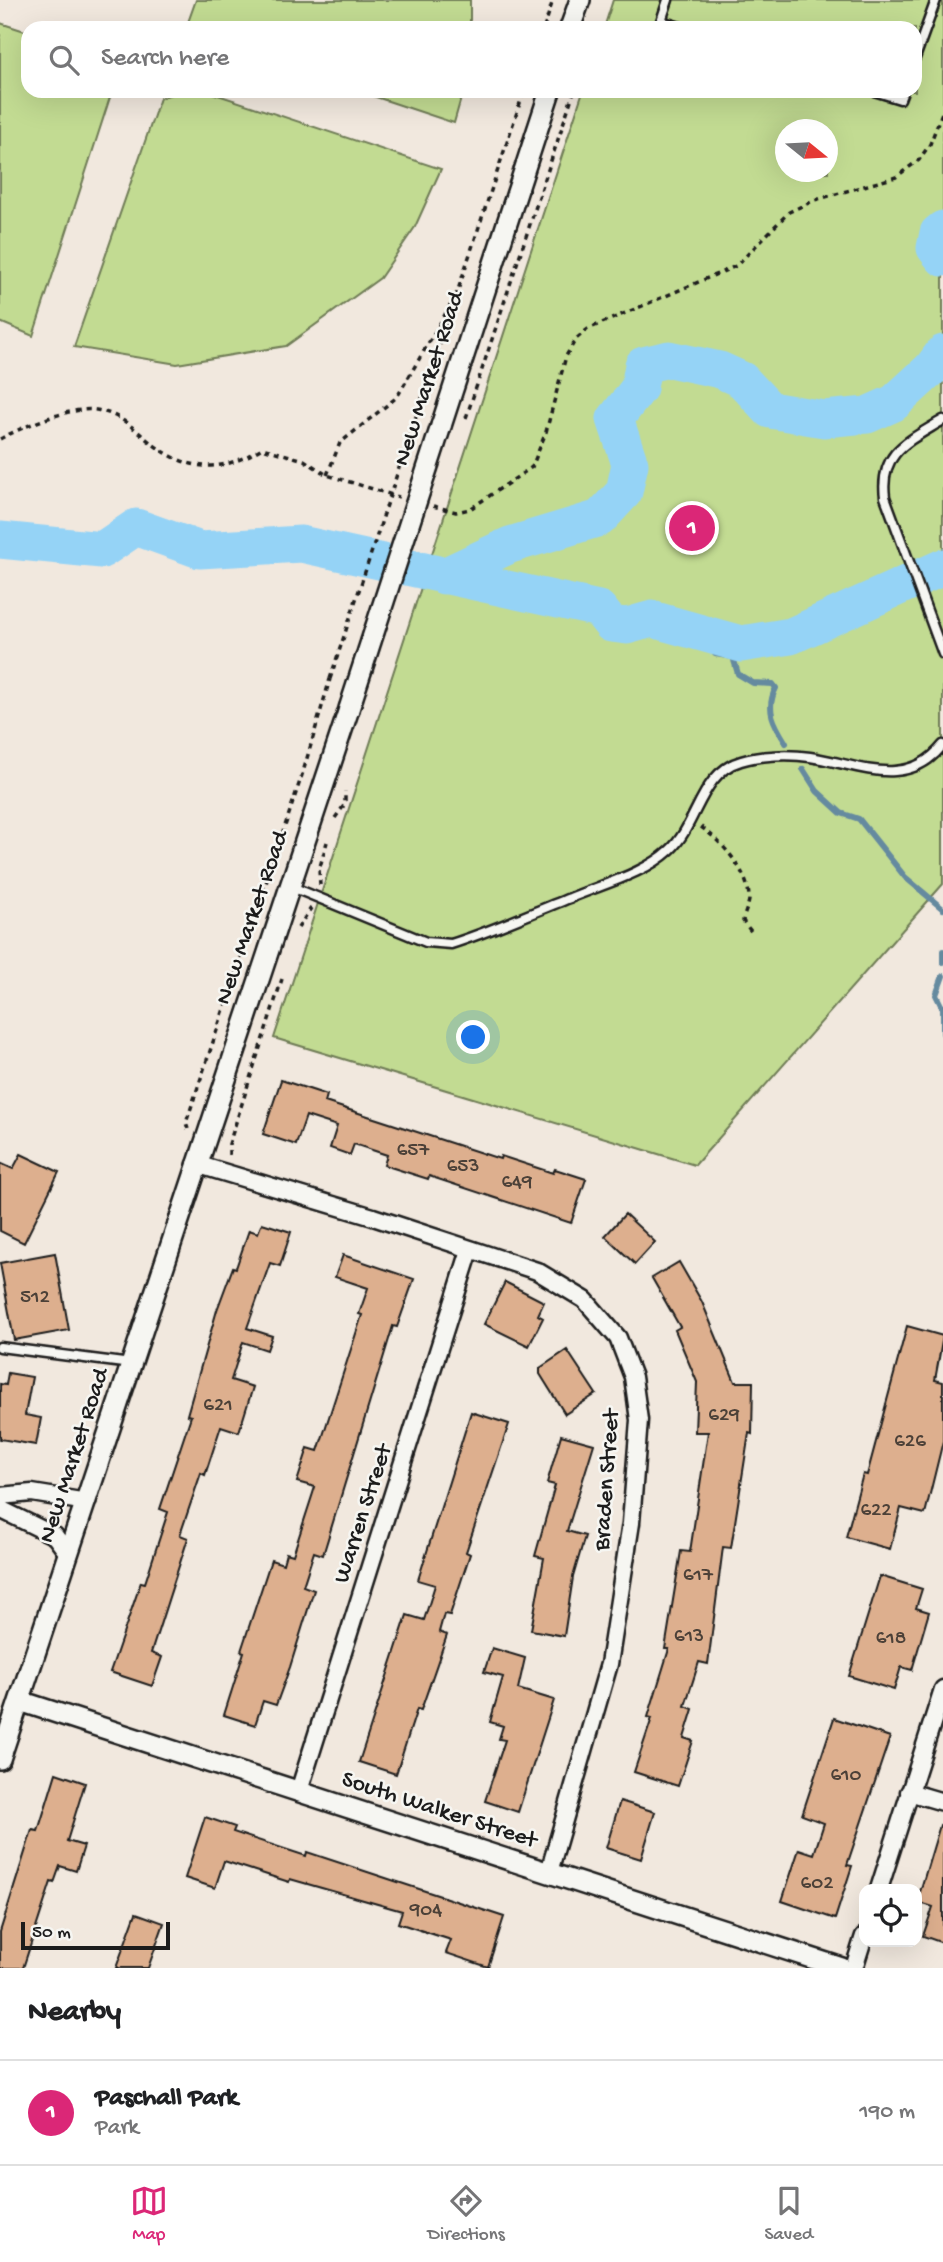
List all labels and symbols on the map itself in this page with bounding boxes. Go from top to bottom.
north arrow [775,119,838,182]
street label: New Market Road [388,286,472,470]
pin: 1 [669,502,715,554]
street label: New Market Road [210,826,297,1009]
your location [456,1020,490,1054]
house number: 657 [397,1139,430,1164]
house number: 653 [447,1155,479,1180]
house number: 649 [501,1171,533,1196]
house number: 512 [20,1286,50,1311]
street label: New Market Road [33,1363,117,1547]
house number: 621 [203,1394,233,1419]
house number: 629 [708,1404,740,1429]
street label: Braden Street [589,1406,628,1553]
house number: 626 [894,1430,926,1455]
street label: Warren Street [328,1439,401,1587]
house number: 622 [860,1499,892,1524]
house number: 617 [683,1564,714,1589]
house number: 613 [674,1625,704,1650]
house number: 618 [876,1627,906,1652]
house number: 610 [830,1764,862,1789]
street label: South Walker Street [338,1766,542,1857]
house number: 602 [801,1872,833,1897]
house number: 904 [409,1899,442,1924]
scale bar [21,1919,170,1951]

